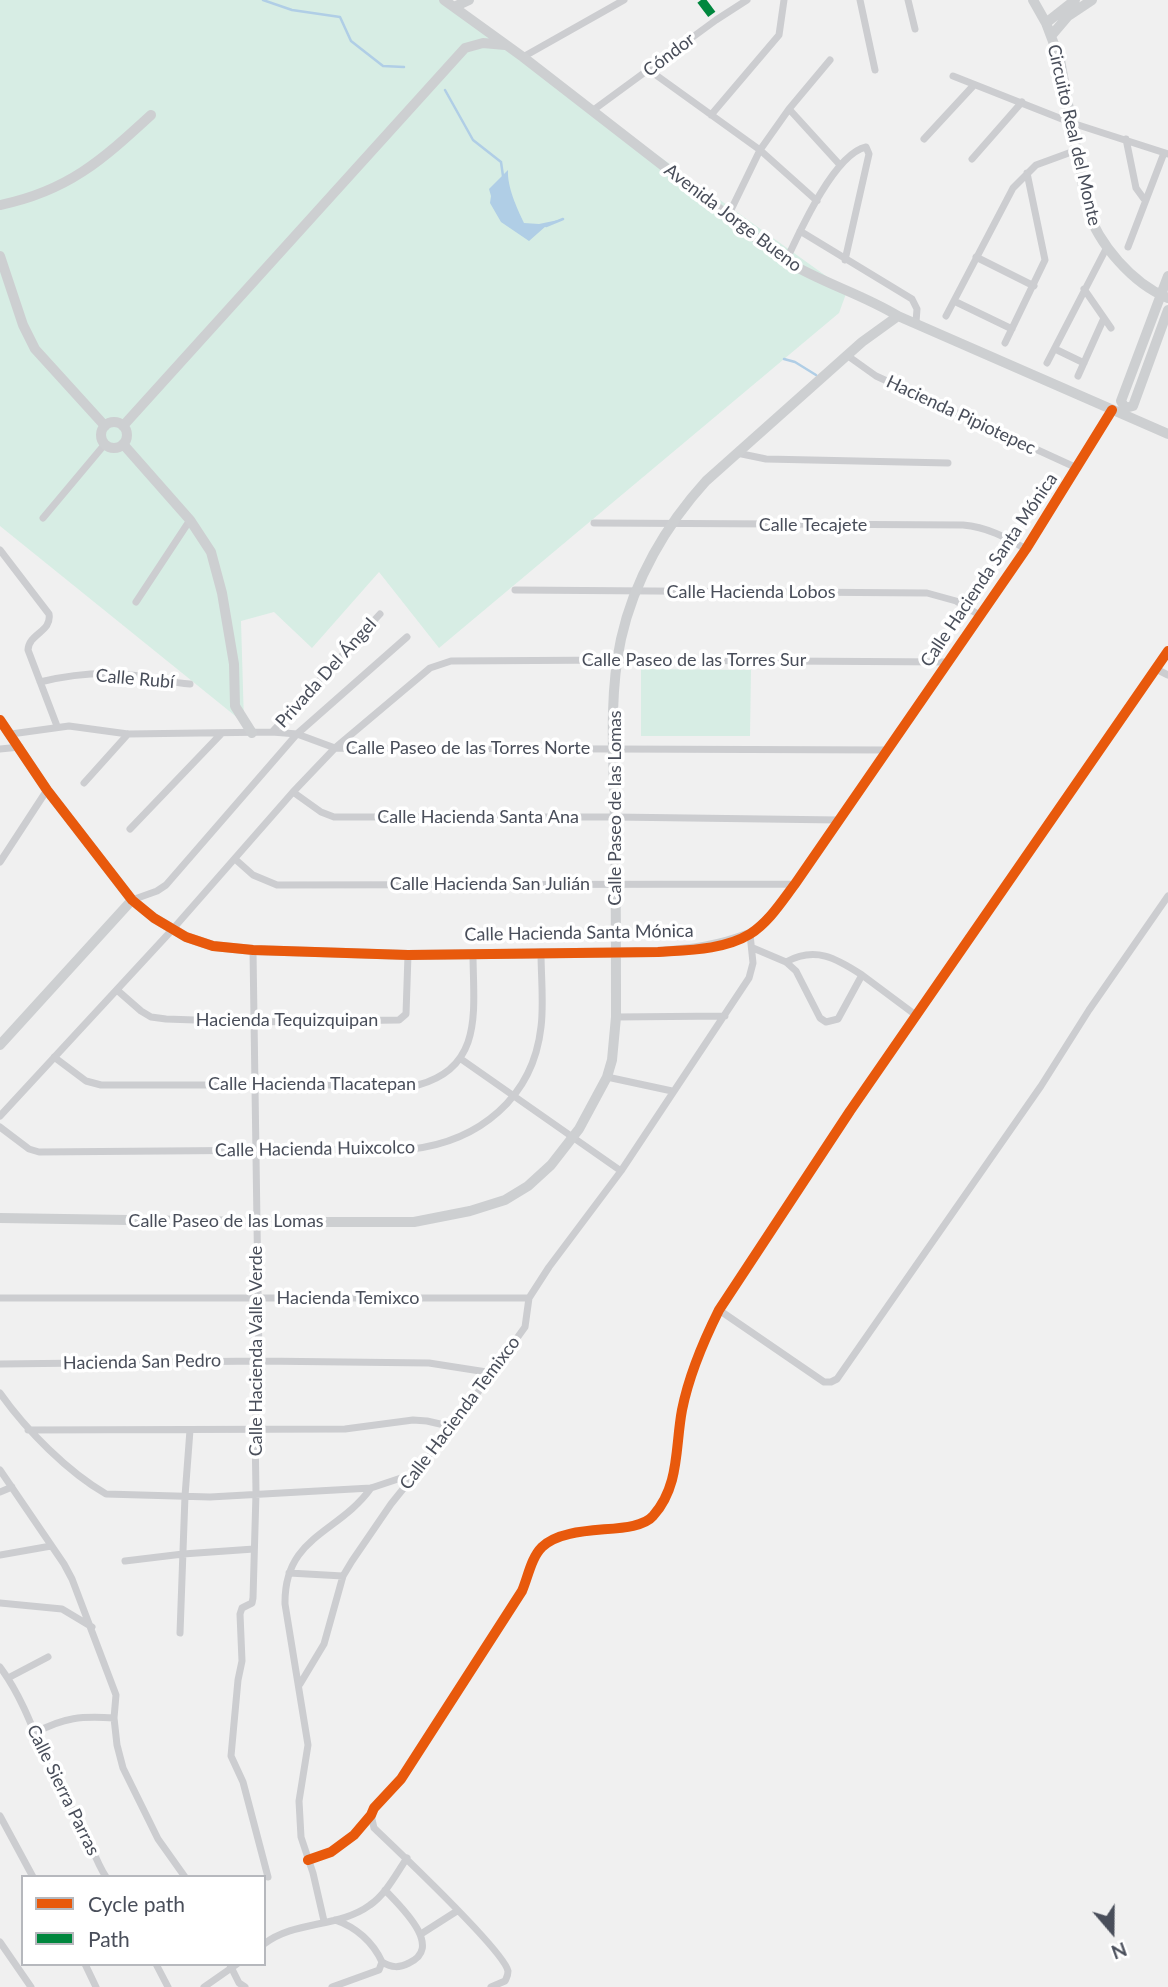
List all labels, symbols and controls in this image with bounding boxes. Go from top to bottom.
street label: Cóndor [639,29,699,81]
street label: Circuito Real del Monte [1043,42,1105,228]
street label: Avenida Jorge Bueno [660,159,806,277]
street label: Hacienda Pipiotepec [883,371,1039,459]
street label: Calle Hacienda Santa Mónica [916,469,1062,671]
street label: Calle Tecajete [759,514,867,536]
street label: Calle Hacienda Lobos [667,581,835,603]
street label: Privada Del Ángel [271,614,381,732]
street label: Calle Paseo de las Torres Sur [582,649,806,671]
street label: Calle Rubí [95,665,175,693]
street label: Calle Paseo de las Lomas [604,710,626,906]
street label: Calle Paseo de las Torres Norte [346,737,590,759]
street label: Calle Hacienda Santa Ana [377,806,579,828]
street label: Calle Hacienda San Julián [390,873,590,895]
street label: Calle Hacienda Santa Mónica [464,920,694,946]
street label: Hacienda Tequizquipan [196,1009,378,1031]
street label: Calle Hacienda Tlacatepan [208,1073,416,1095]
street label: Calle Hacienda Huixcolco [215,1136,415,1162]
street label: Calle Paseo de las Lomas [128,1210,324,1232]
street label: Calle Hacienda Valle Verde [245,1246,267,1456]
street label: Hacienda Temixco [277,1287,419,1309]
street label: Calle Hacienda Temixco [395,1332,525,1494]
street label: Hacienda San Pedro [63,1350,221,1374]
street label: Calle Sierra Parras [22,1721,104,1859]
legend [21,1875,266,1966]
text: Cycle path [88,1891,185,1916]
north arrow [1077,1896,1147,1966]
text: Path [88,1926,130,1951]
text: N [1109,1938,1130,1965]

